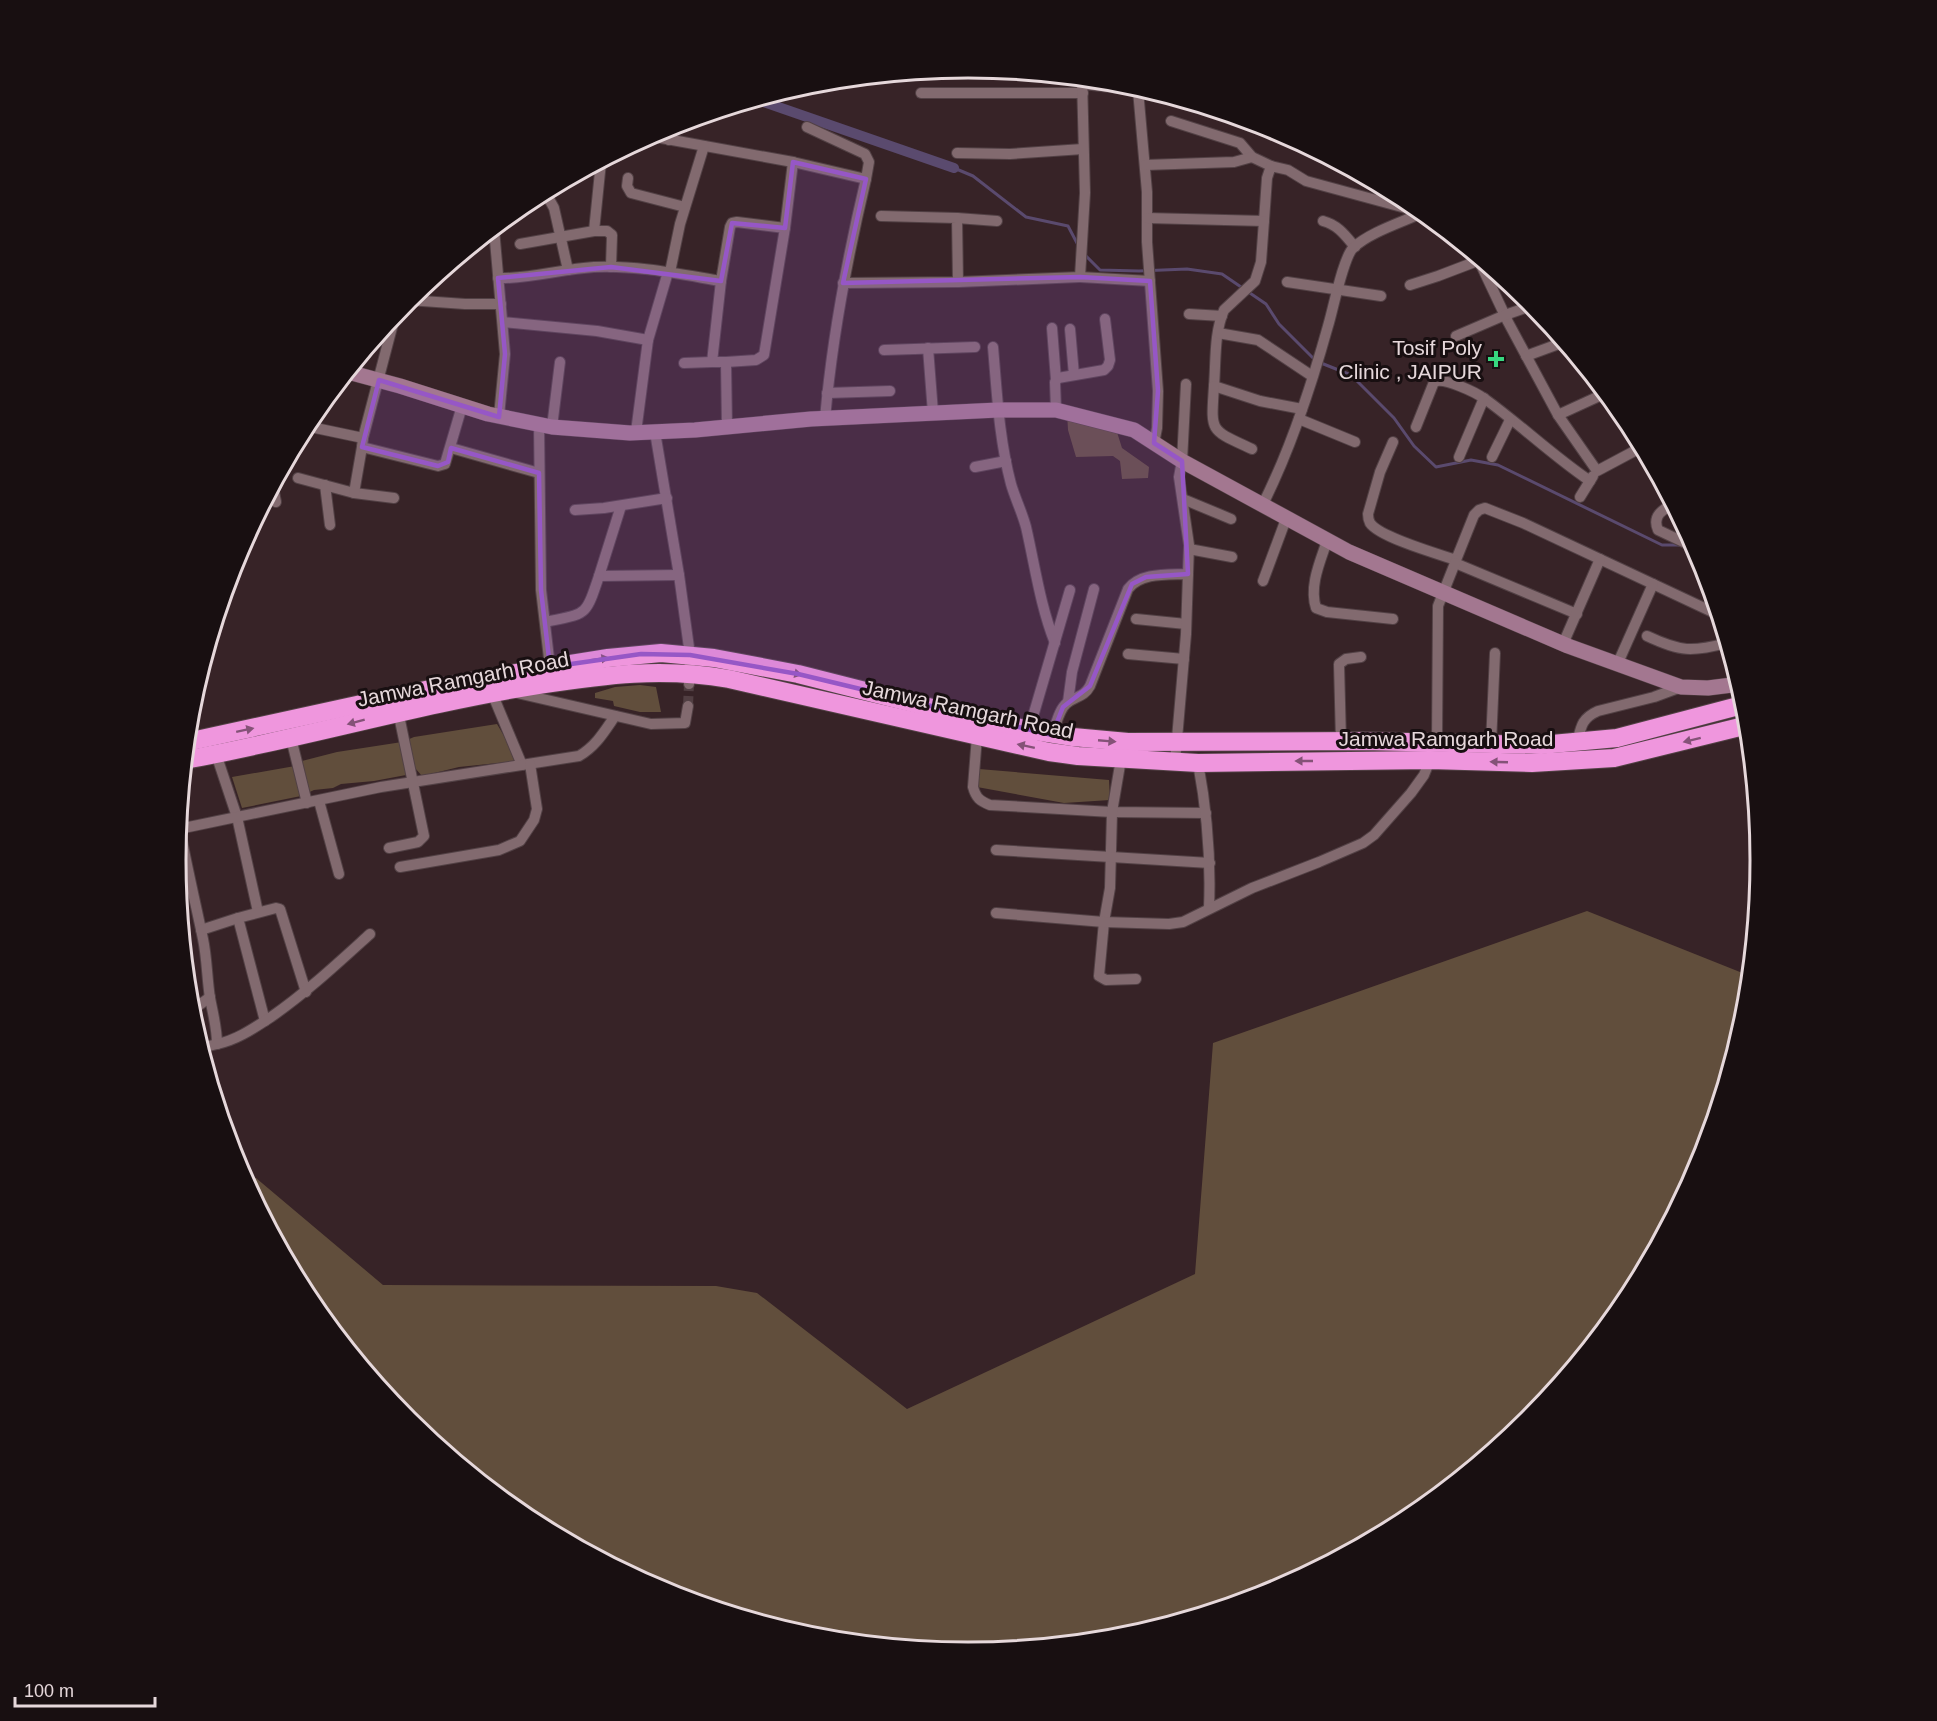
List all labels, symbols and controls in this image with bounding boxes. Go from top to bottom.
place label: Tosif Poly Clinic , JAIPUR [1338,336,1482,383]
marker: Tosif Poly Clinic , JAIPUR [1487,350,1505,368]
street label: Jamwa Ramgarh Road [355,647,571,711]
one-way arrow [591,654,610,663]
one-way arrow [784,669,803,679]
street label: Jamwa Ramgarh Road [861,675,1075,743]
one-way arrow [347,718,365,728]
one-way arrow [235,725,254,734]
street label: Jamwa Ramgarh Road [1339,727,1553,750]
one-way arrow [1682,735,1701,745]
one-way arrow [1097,736,1116,746]
one-way arrow [1017,741,1035,751]
one-way arrow [1294,756,1313,765]
one-way arrow [1489,757,1508,767]
scale bar [15,1670,154,1708]
text: 100 m [24,1681,74,1701]

